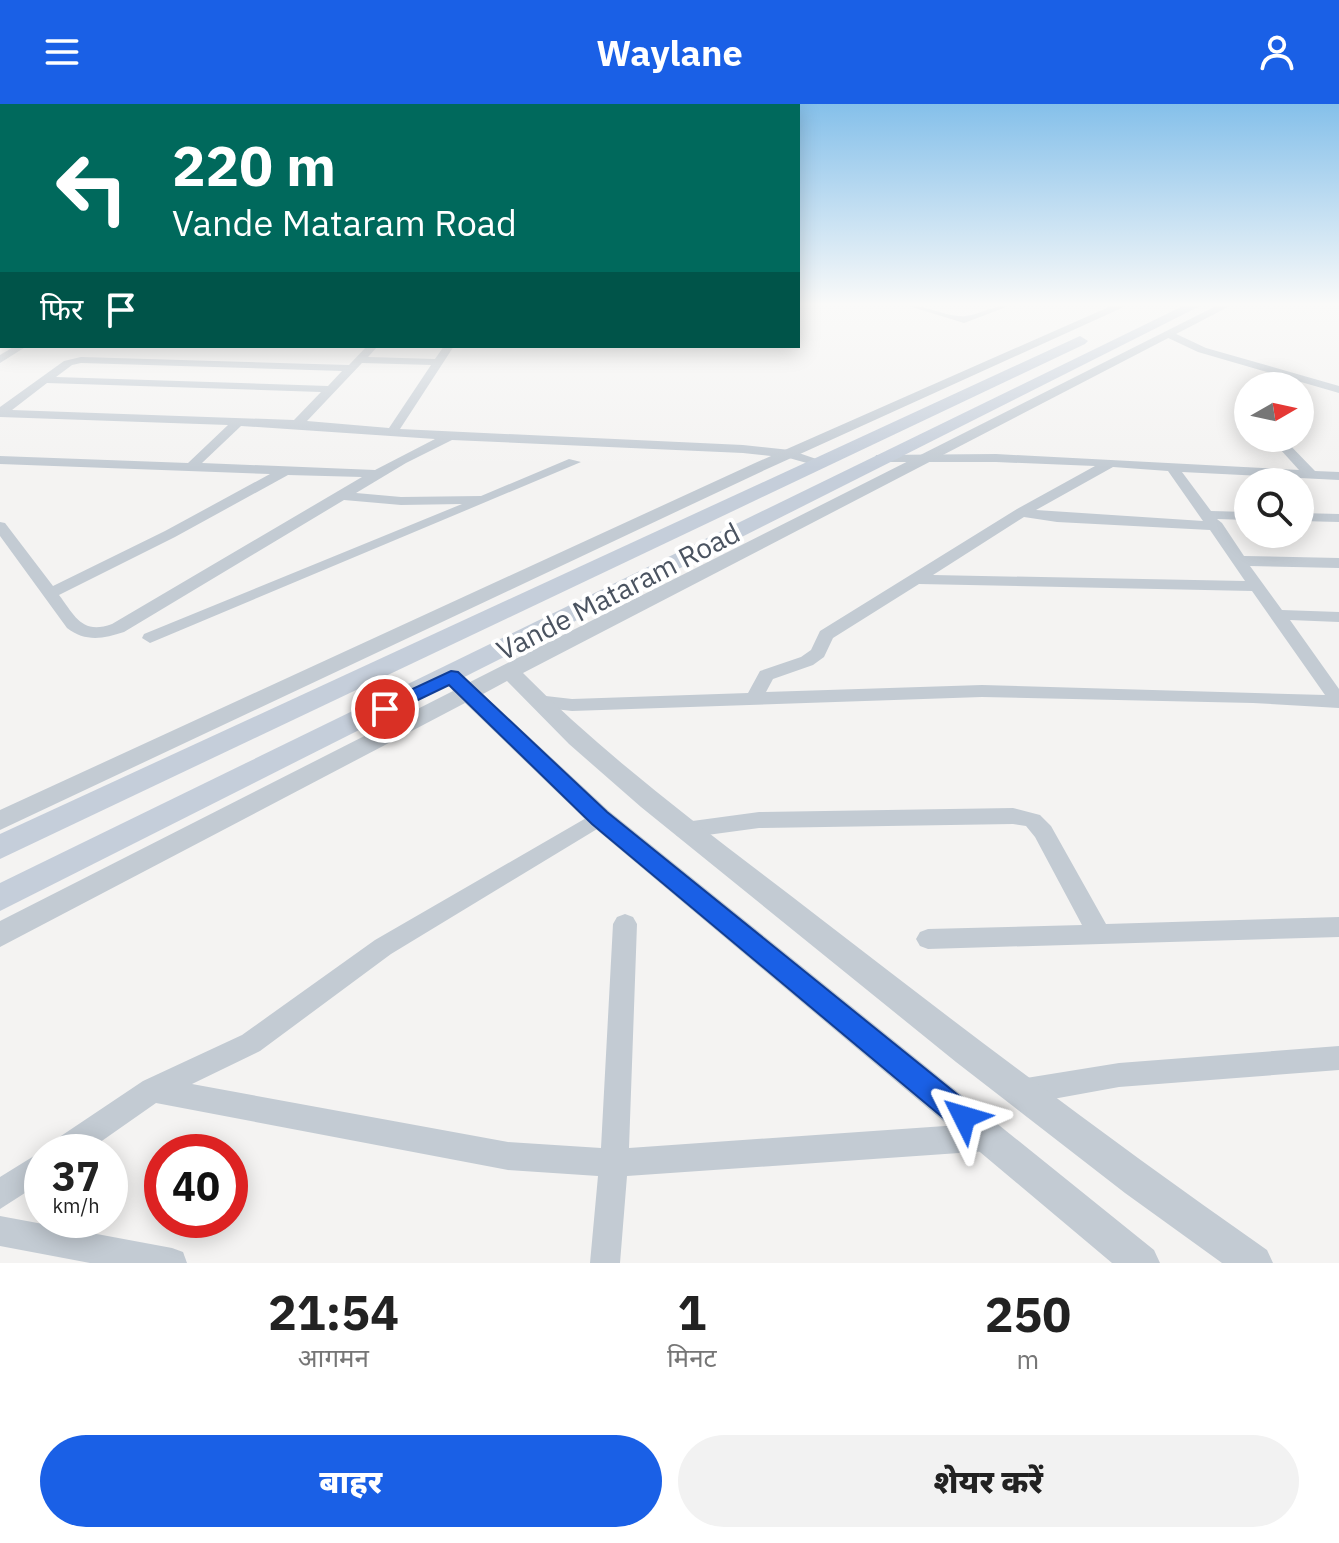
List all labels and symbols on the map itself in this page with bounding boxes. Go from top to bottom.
north arrow [1234,372,1314,452]
street label: Vande Mataram Road [490,514,746,668]
pin [351,675,419,743]
position arrow [922,1075,1006,1159]
speed limit sign: 40 [144,1134,248,1238]

